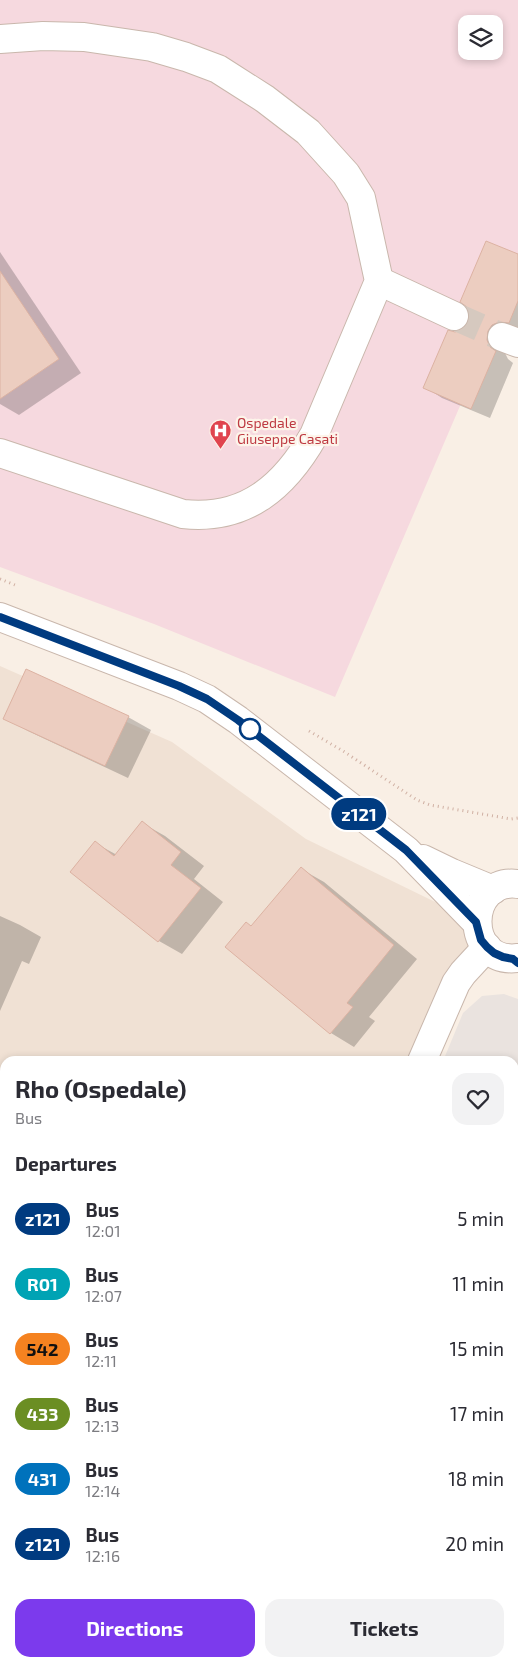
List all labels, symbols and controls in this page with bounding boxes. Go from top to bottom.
map controls [458,15,503,60]
button: layers [458,15,503,60]
place label: Ospedale Giuseppe Casati [237,414,338,447]
hospital icon: Ospedale Giuseppe Casati [209,419,233,450]
unlabelled marker [239,718,261,740]
line badge: z121 [324,798,394,830]
text: z121 [341,803,377,825]
button: heart [452,1073,504,1125]
text: Rho (Ospedale) [15,1074,186,1103]
text: Bus [15,1108,42,1127]
text: Departures [15,1152,117,1175]
text: Bus [85,1198,119,1221]
text: 5 min [457,1207,504,1230]
text: z121 [25,1208,60,1230]
text: 12:01 [85,1221,121,1240]
text: Bus [85,1263,119,1286]
text: 11 min [452,1272,504,1295]
text: R01 [27,1273,58,1295]
text: 12:07 [85,1286,122,1305]
text: Bus [85,1328,119,1351]
text: 15 min [450,1337,504,1360]
text: 542 [27,1338,58,1360]
text: 12:11 [85,1351,117,1370]
text: Bus [85,1393,119,1416]
text: 17 min [450,1402,504,1425]
text: 433 [27,1403,58,1425]
text: 12:13 [85,1416,119,1435]
text: Bus [85,1458,119,1481]
text: 18 min [448,1467,504,1490]
text: 431 [28,1468,57,1490]
text: 12:14 [85,1481,120,1500]
text: Bus [85,1523,119,1546]
text: 20 min [445,1532,504,1555]
text: z121 [25,1533,60,1555]
text: 12:16 [85,1546,120,1565]
button: Directions [15,1599,255,1657]
button: Tickets [265,1599,504,1657]

